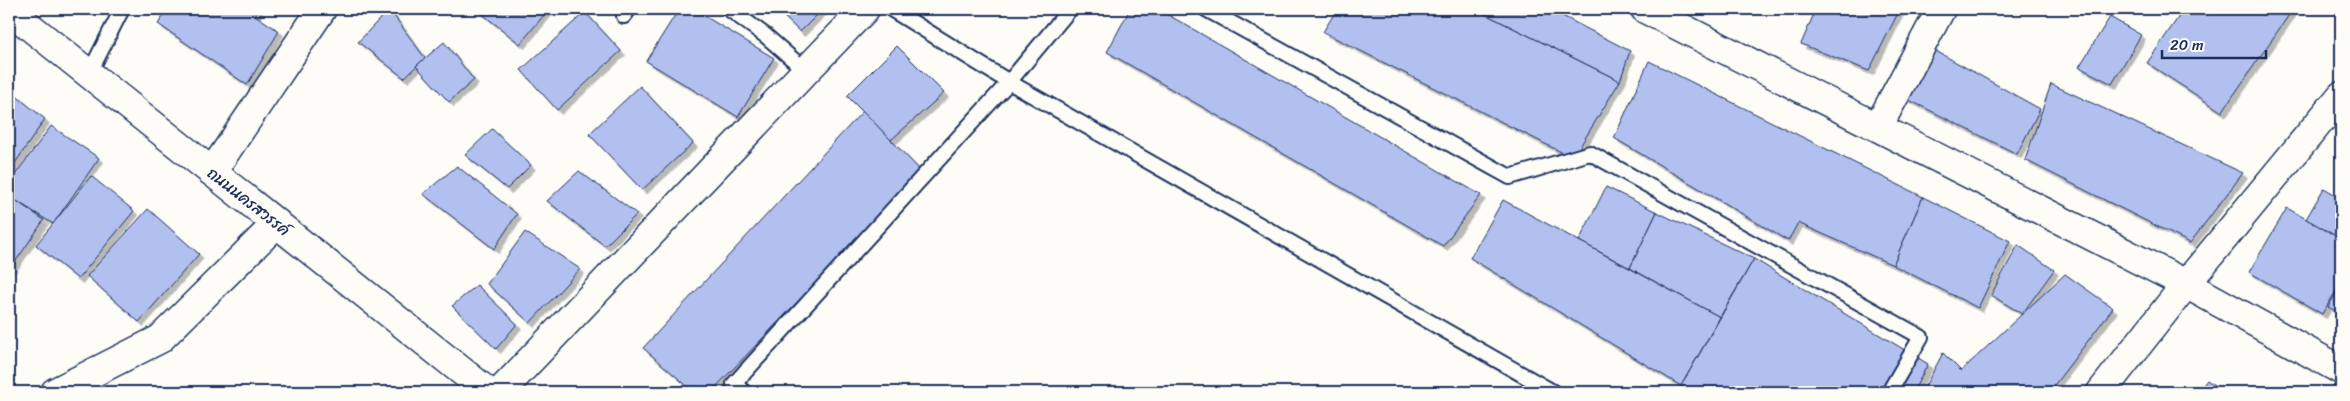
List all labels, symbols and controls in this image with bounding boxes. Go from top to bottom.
scale bar [2162,28,2266,60]
text: 20 m [2170,32,2204,58]
street label: ถนนนครสวรรค์ [200,159,299,245]

